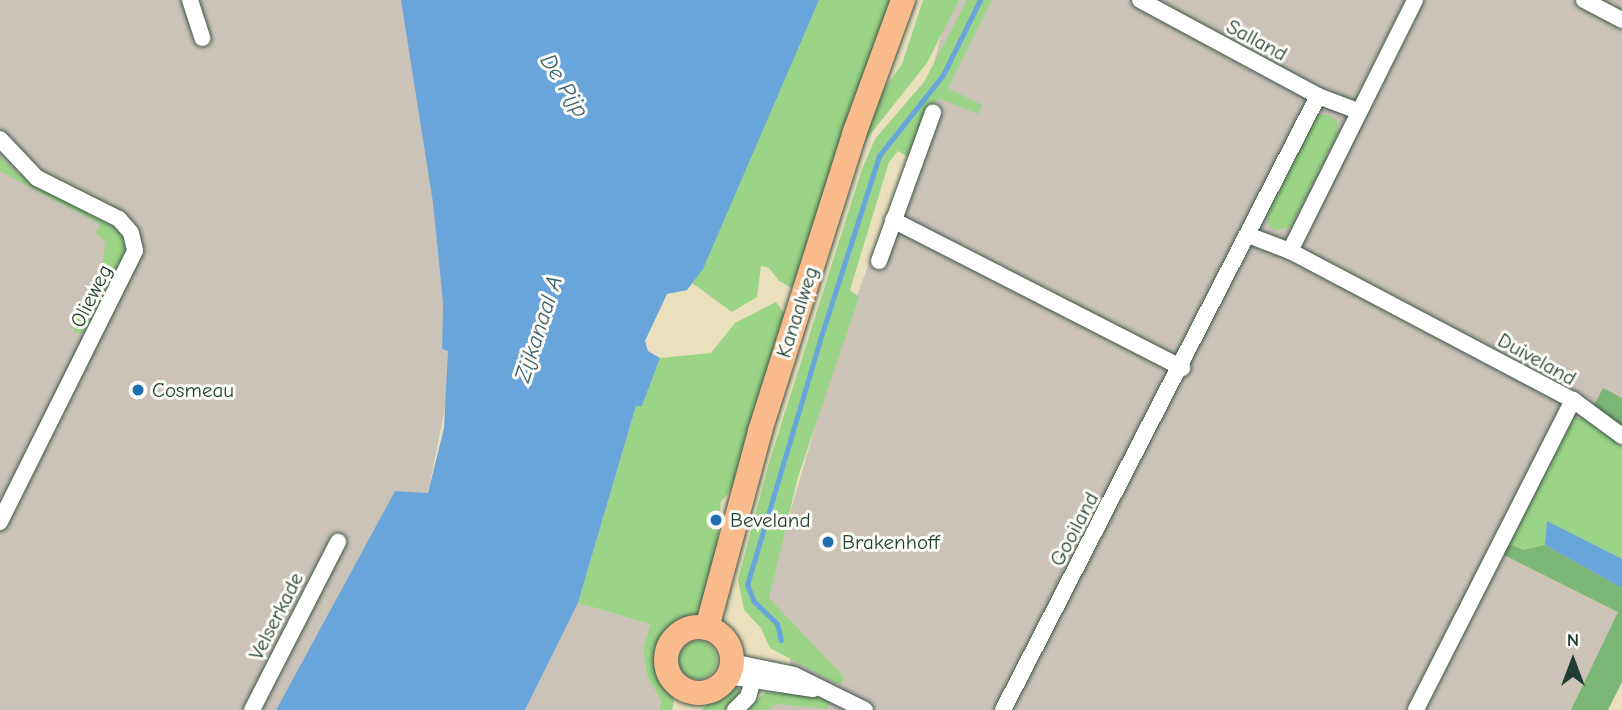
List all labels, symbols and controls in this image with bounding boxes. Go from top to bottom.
street label: Salland [1222,14,1292,66]
water label: De Pijp [534,49,594,123]
street label: Olieweg [65,260,117,332]
street label: Kanaalweg [770,263,824,361]
water label: Zijkanaal A [509,272,569,386]
street label: Duiveland [1493,327,1581,391]
place label: Cosmeau [152,377,234,403]
marker: Cosmeau [130,382,146,398]
street label: Gooiland [1044,488,1104,570]
place label: Beveland [730,507,811,533]
marker: Beveland [708,512,724,528]
place label: Brakenhoff [842,529,940,555]
marker: Brakenhoff [820,534,836,550]
street label: Velserkade [243,568,309,664]
north arrow [1538,626,1608,696]
text: N [1567,629,1579,651]

